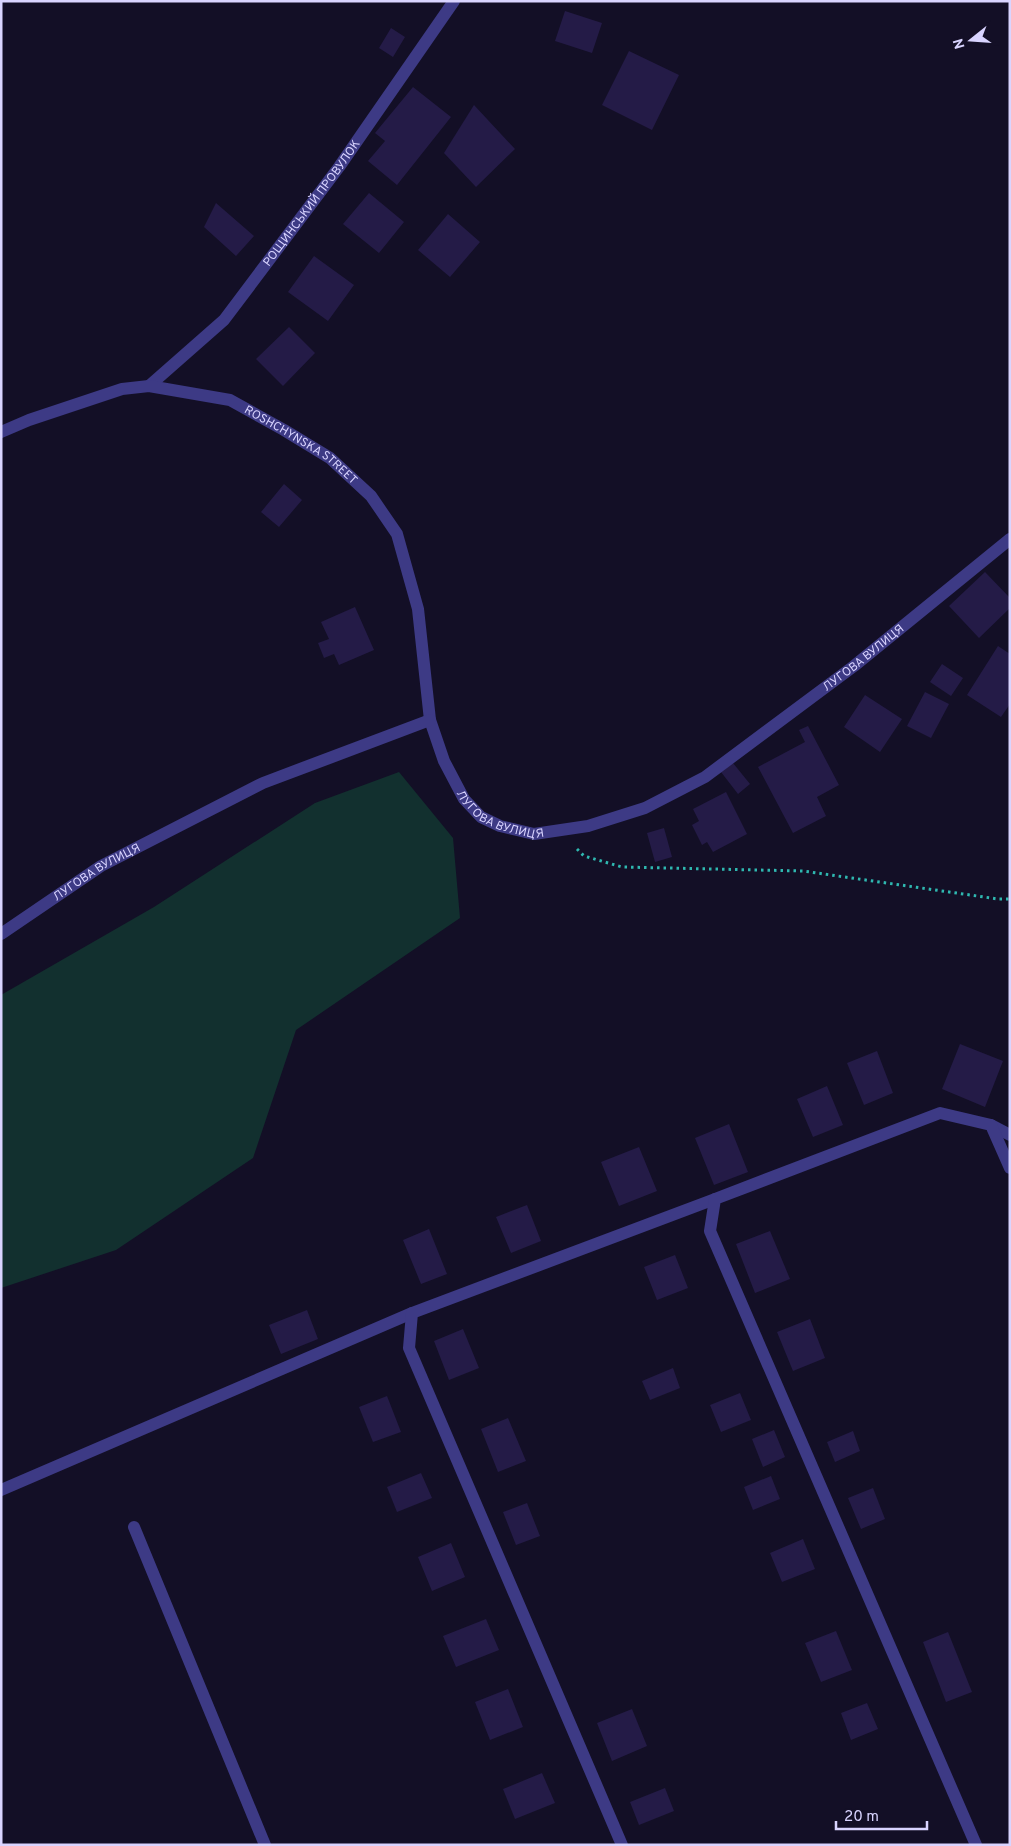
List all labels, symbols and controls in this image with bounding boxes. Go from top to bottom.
north arrow [946,15,996,65]
text: N [950,36,970,51]
street label: РОЩИНСЬКИЙ ПРОВУЛОК [260,137,364,270]
street label: ROSHCHYNSKA STREET [241,402,360,488]
street label: ЛУГОВА ВУЛИЦЯ [820,621,908,696]
street label: ЛУГОВА ВУЛИЦЯ [452,788,545,843]
street label: ЛУГОВА ВУЛИЦЯ [50,840,143,905]
scale bar [836,1798,927,1830]
text: 20 m [844,1808,879,1827]

